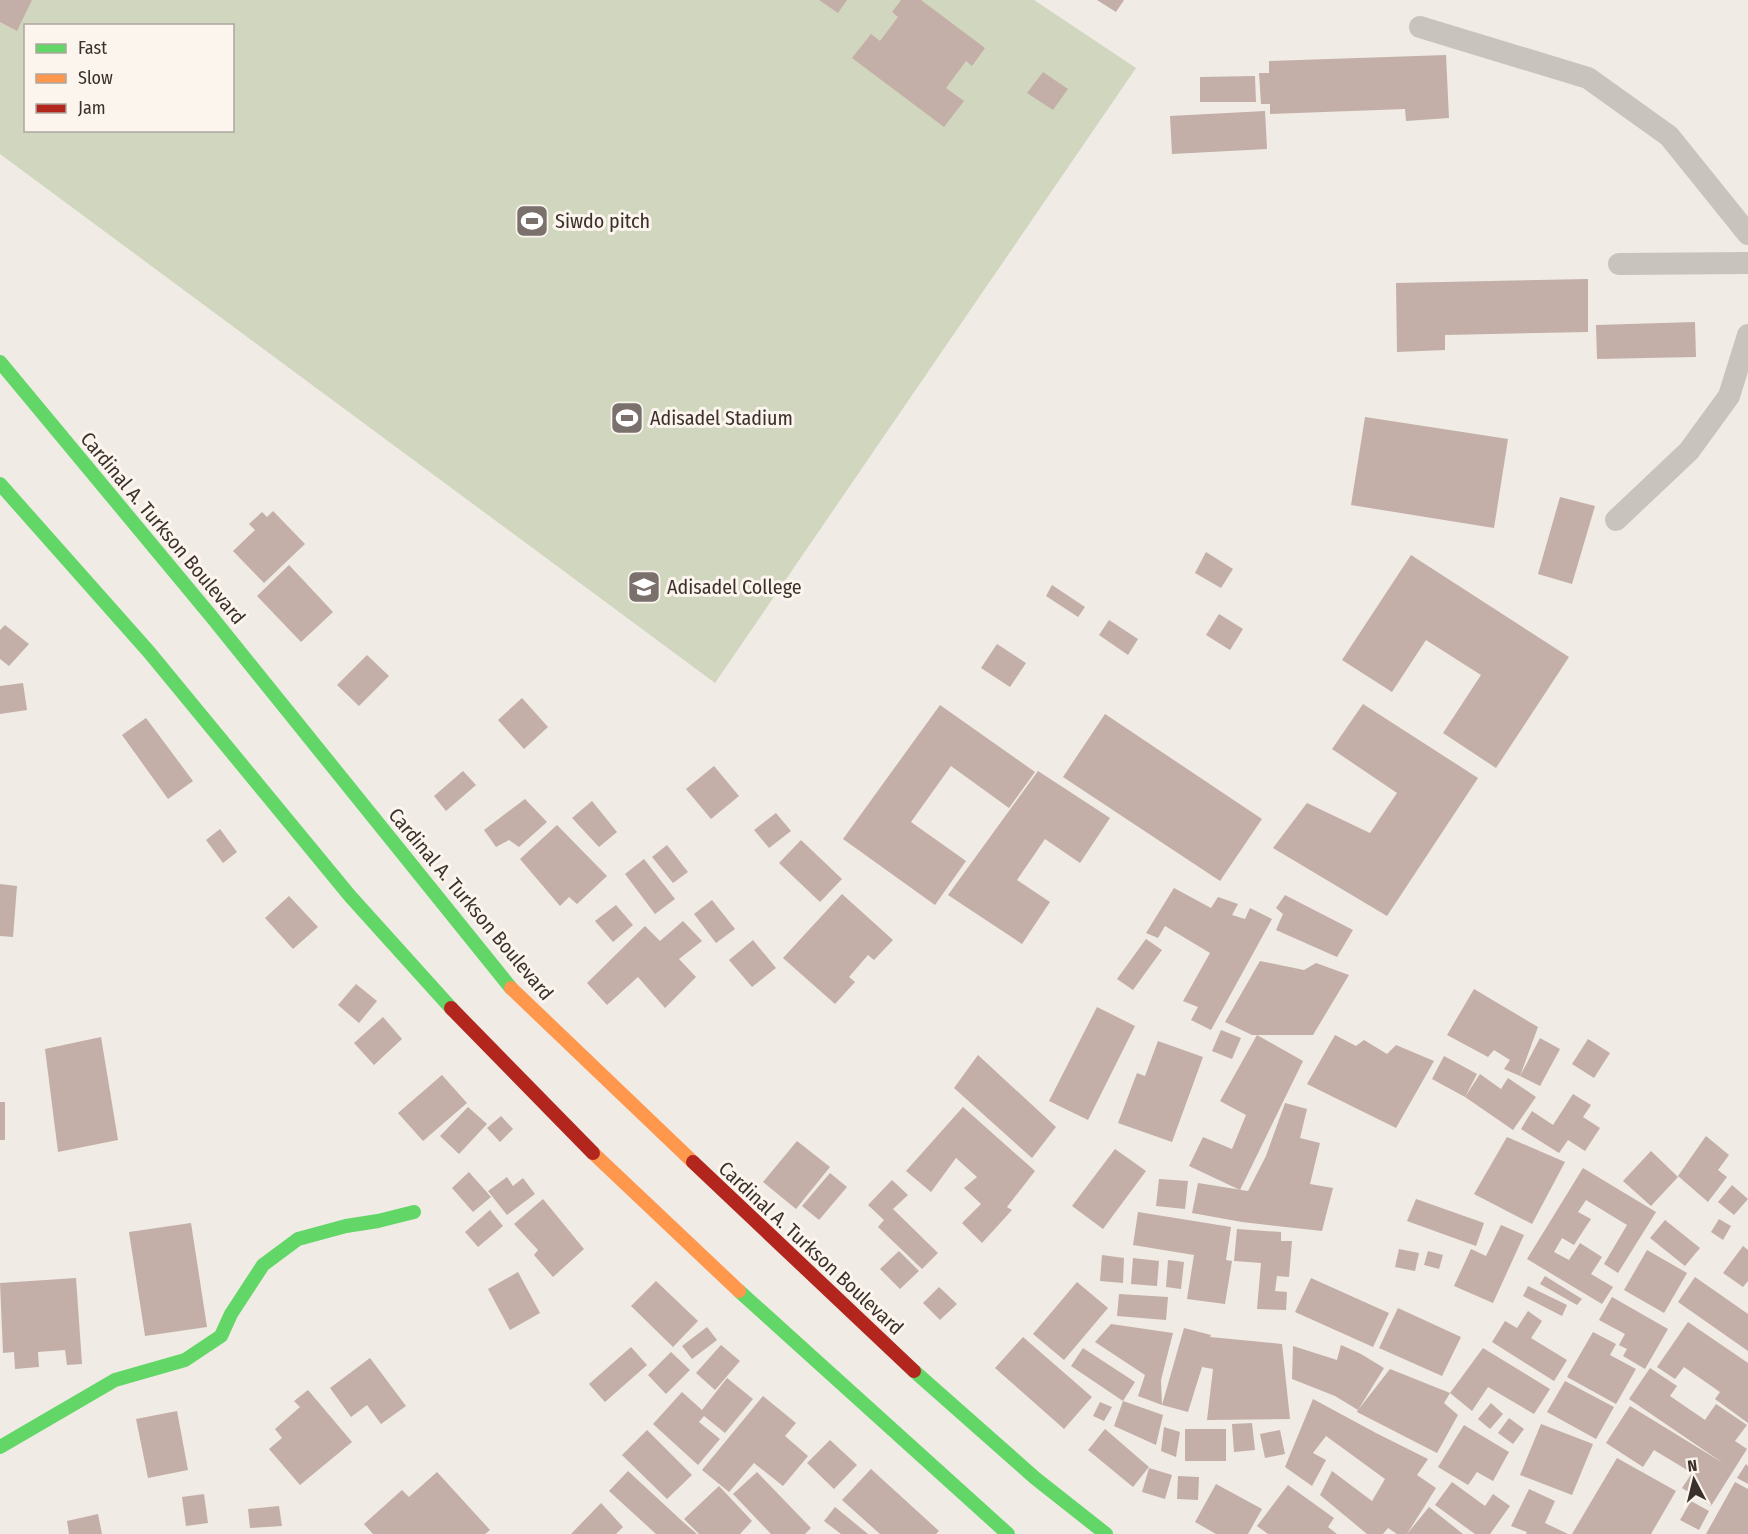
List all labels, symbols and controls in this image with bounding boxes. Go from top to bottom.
legend [24,24,234,132]
text: Fast [78,37,107,59]
text: Slow [78,67,113,89]
text: Jam [78,97,106,119]
sports icon: Siwdo pitch [514,203,550,239]
place label: Siwdo pitch [555,209,650,233]
sports icon: Adisadel Stadium [609,400,645,436]
place label: Adisadel Stadium [650,406,793,430]
street label: Cardinal A. Turkson Boulevard [76,427,250,629]
school or university icon: Adisadel College [626,569,662,605]
place label: Adisadel College [667,575,802,599]
street label: Cardinal A. Turkson Boulevard [384,803,558,1005]
street label: Cardinal A. Turkson Boulevard [714,1156,908,1340]
north arrow [1664,1450,1724,1510]
text: N [1686,1456,1698,1476]

